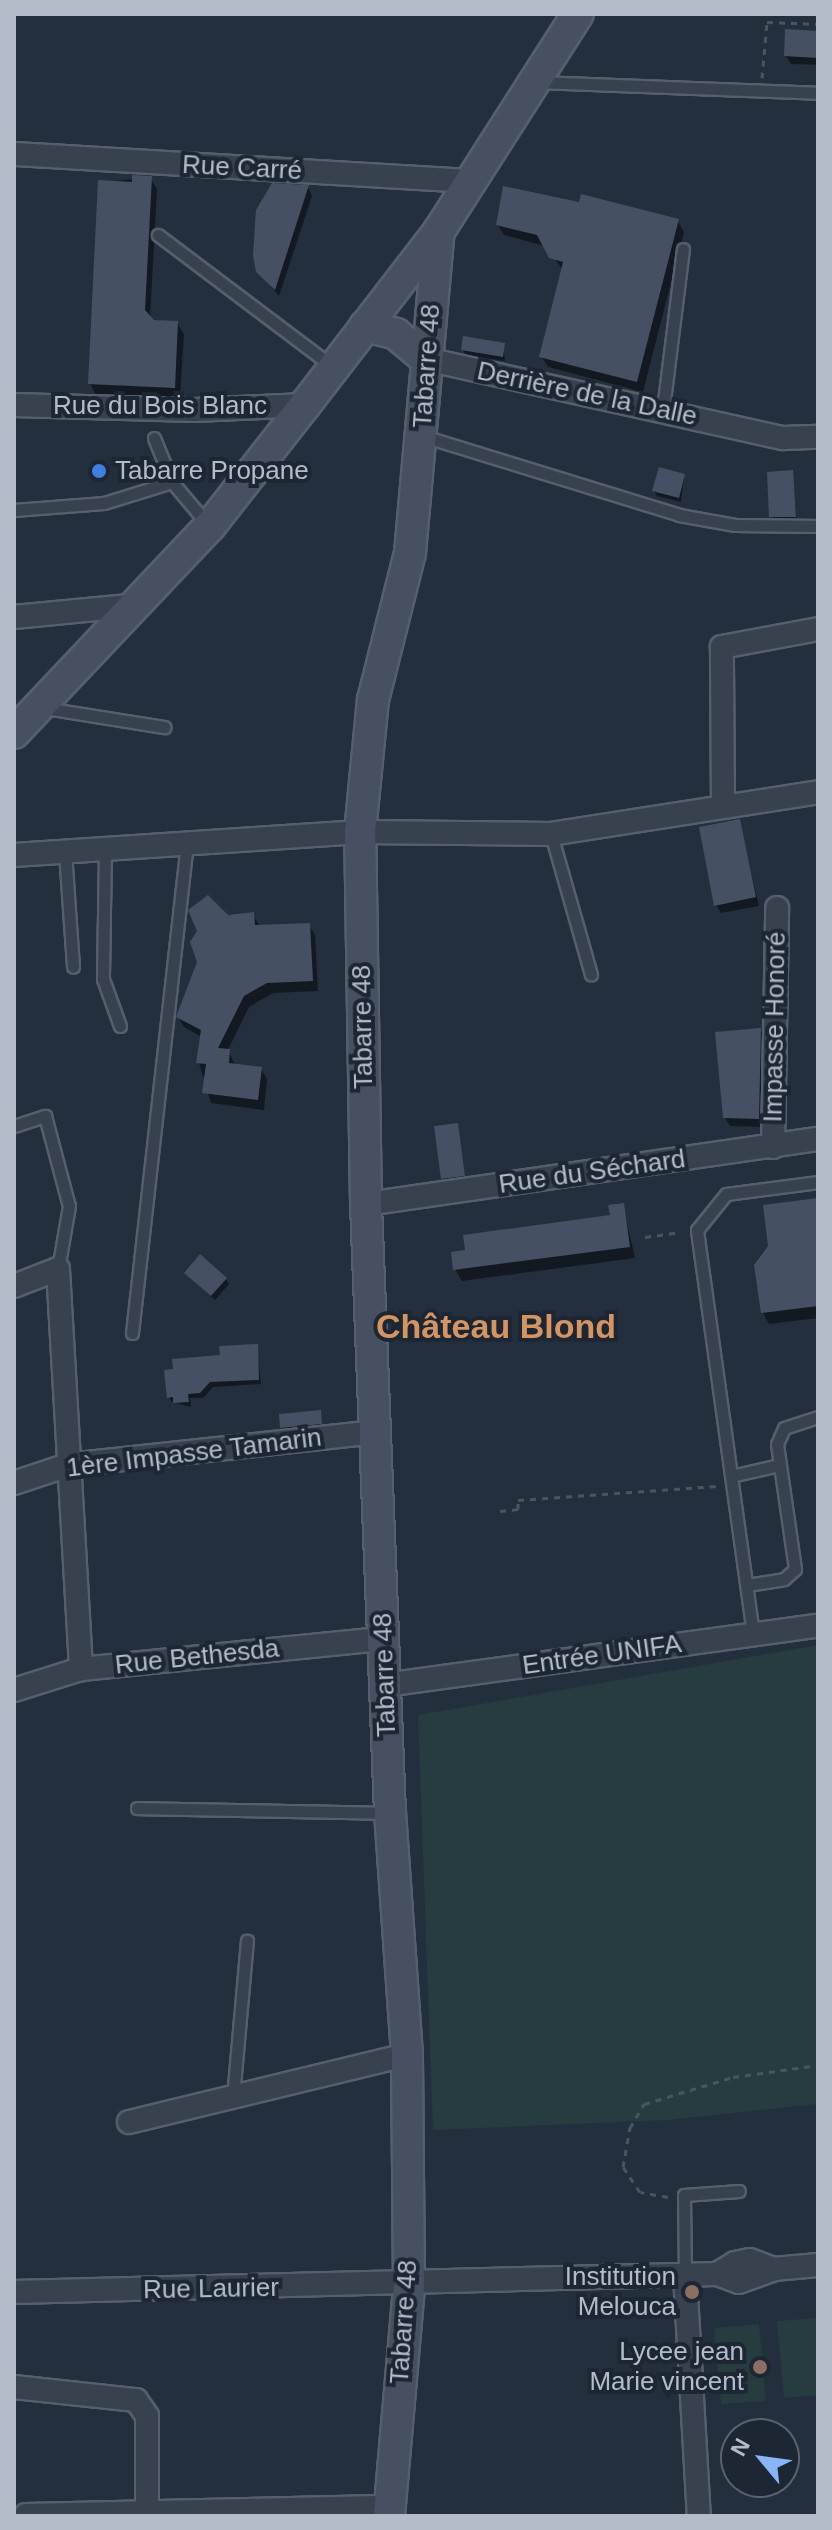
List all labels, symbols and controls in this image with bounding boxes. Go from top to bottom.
street label: Rue Carré [181,149,303,187]
street label: Tabarre 48 [407,303,447,429]
street label: Derrière de la Dalle [474,355,700,433]
street label: Rue du Bois Blanc [53,390,267,422]
place label: Tabarre Propane [115,455,309,487]
marker: Tabarre Propane [90,462,108,480]
street label: Impasse Honoré [758,931,792,1123]
street label: Tabarre 48 [346,965,380,1089]
street label: Rue du Séchard [497,1143,687,1201]
district label: Château Blond [376,1307,616,1347]
street label: 1ère Impasse Tamarin [64,1422,324,1484]
street label: Tabarre 48 [367,1612,403,1738]
street label: Entrée UNIFA [520,1628,684,1682]
street label: Rue Bethesda [113,1633,281,1681]
street label: Tabarre 48 [384,2259,424,2385]
place label: Institution Melouca [565,2261,676,2322]
street label: Rue Laurier [143,2272,279,2306]
marker: Institution Melouca [683,2283,701,2301]
place label: Lycee jean Marie vincent [589,2336,744,2398]
marker: Lycee jean Marie vincent [751,2358,769,2376]
north arrow [720,2418,800,2498]
text: N [726,2434,755,2460]

